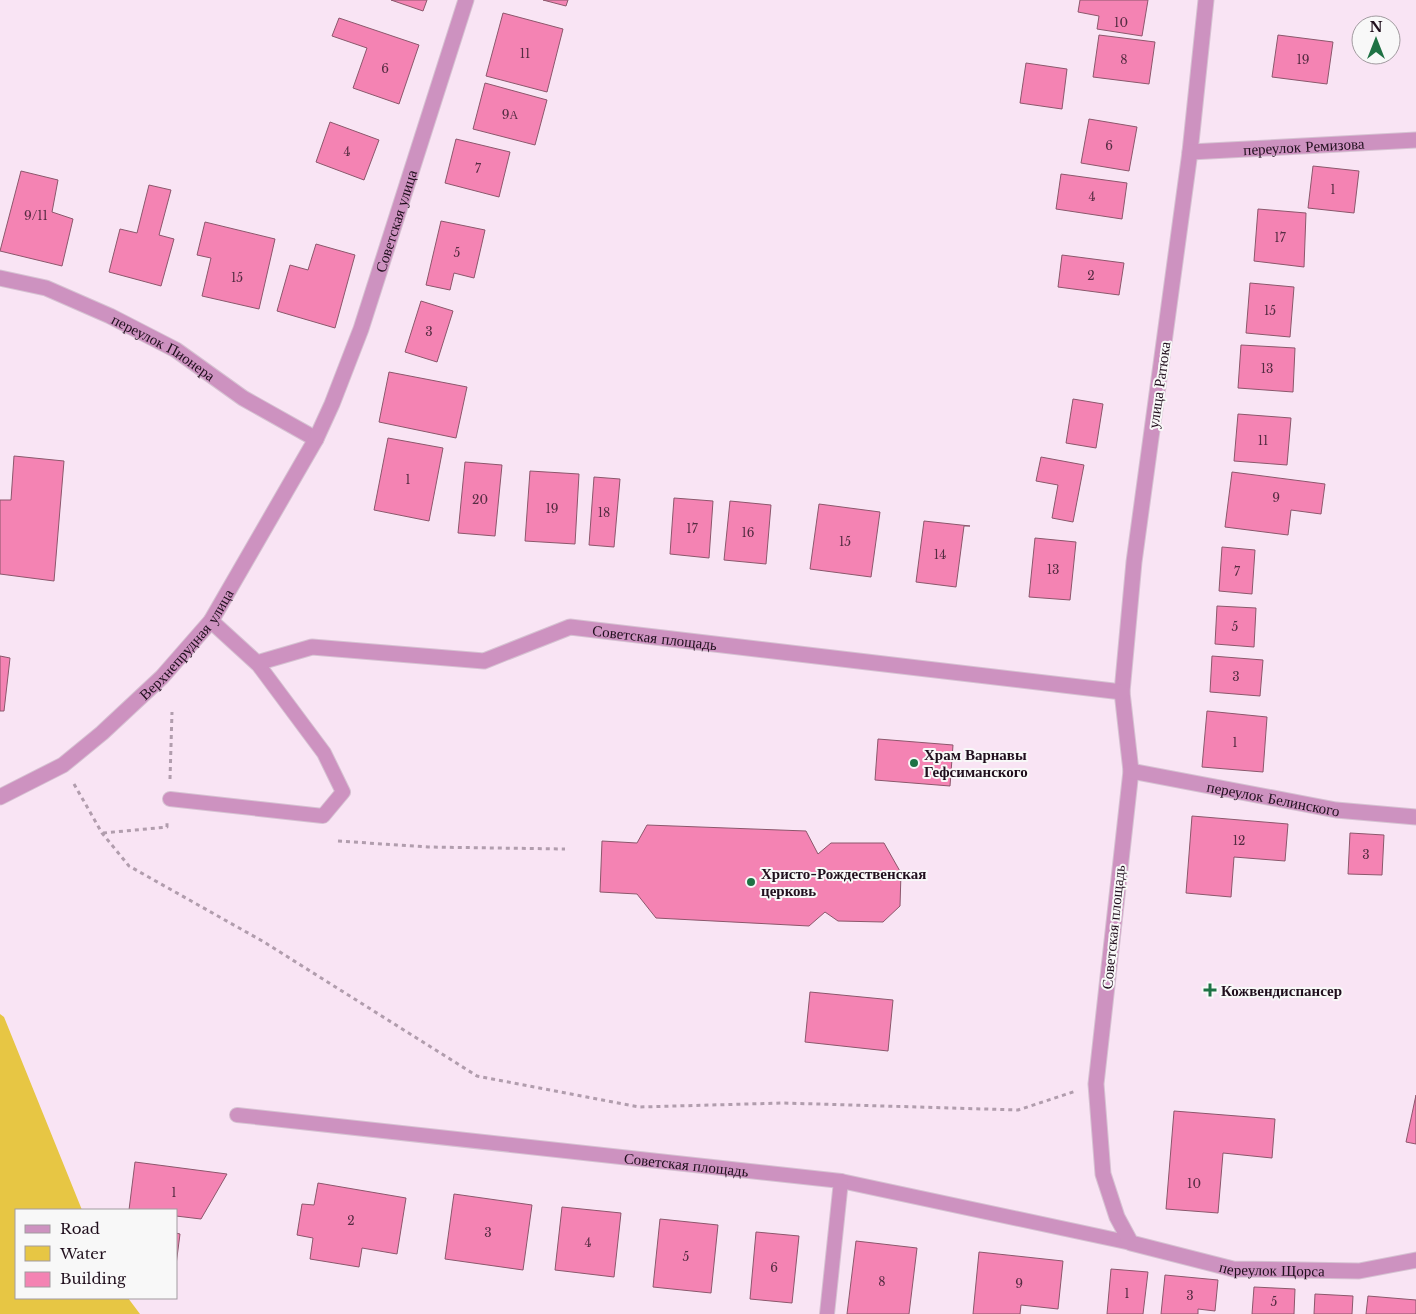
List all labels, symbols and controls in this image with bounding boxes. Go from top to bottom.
house number: 10 [1114,15,1128,30]
north arrow [1351,15,1401,65]
text: N [1369,18,1383,36]
house number: 11 [520,46,530,61]
house number: 8 [1120,52,1128,67]
house number: 19 [1296,52,1310,67]
house number: 6 [381,61,389,76]
house number: 9А [502,107,519,122]
street label: переулок Ремизова [1243,133,1365,159]
house number: 6 [1105,138,1113,153]
house number: 4 [343,144,351,159]
house number: 7 [475,161,482,176]
street label: Советская улица [370,167,421,275]
house number: 1 [1330,182,1336,197]
house number: 4 [1088,189,1096,204]
house number: 9/11 [24,208,48,223]
house number: 17 [1274,230,1287,245]
house number: 5 [454,245,461,260]
house number: 2 [1087,268,1095,283]
house number: 15 [231,270,243,285]
house number: 15 [1264,303,1276,318]
street label: переулок Пионера [109,309,220,385]
house number: 3 [425,324,433,339]
street label: улица Ратюка [1144,340,1175,430]
house number: 13 [1261,361,1273,376]
house number: 11 [1258,433,1268,448]
house number: 1 [405,472,411,487]
house number: 9 [1272,490,1280,505]
house number: 20 [472,492,488,507]
house number: 19 [545,501,559,516]
house number: 18 [598,505,610,520]
house number: 17 [686,521,699,536]
house number: 16 [741,525,755,540]
house number: 15 [839,534,851,549]
house number: 14 [934,547,946,562]
house number: 13 [1047,562,1059,577]
house number: 7 [1234,564,1241,579]
street label: Верхнепрудная улица [135,585,237,703]
house number: 5 [1232,619,1239,634]
street label: Советская площадь [591,620,718,654]
house number: 3 [1232,669,1240,684]
house number: 1 [1232,735,1238,750]
place label: Храм Варнавы Гефсиманского [924,745,1028,781]
marker: Храм Варнавы Гефсиманского [908,757,920,769]
street label: переулок Белинского [1205,776,1341,820]
house number: 12 [1233,833,1245,848]
house number: 3 [1362,847,1370,862]
place label: Христо-Рождественская церковь [761,864,926,900]
street label: Советская площадь [1097,864,1129,990]
marker: Христо-Рождественская церковь [745,876,757,888]
place label: Кожвендиспансер [1221,981,1342,1000]
marker: Кожвендиспансер [1203,983,1217,997]
street label: Советская площадь [623,1148,750,1180]
house number: 10 [1187,1176,1201,1191]
house number: 1 [171,1185,177,1200]
legend [15,1209,178,1299]
house number: 2 [347,1213,355,1228]
text: Road [60,1219,100,1238]
house number: 3 [484,1225,492,1240]
house number: 4 [584,1235,592,1250]
text: Water [59,1244,107,1263]
house number: 5 [683,1249,690,1264]
street label: переулок Щорса [1217,1256,1325,1280]
house number: 6 [770,1260,778,1275]
text: Building [60,1269,127,1288]
house number: 8 [878,1274,886,1289]
house number: 9 [1015,1276,1023,1291]
house number: 1 [1124,1286,1130,1301]
house number: 3 [1186,1288,1194,1303]
house number: 5 [1271,1294,1278,1309]

